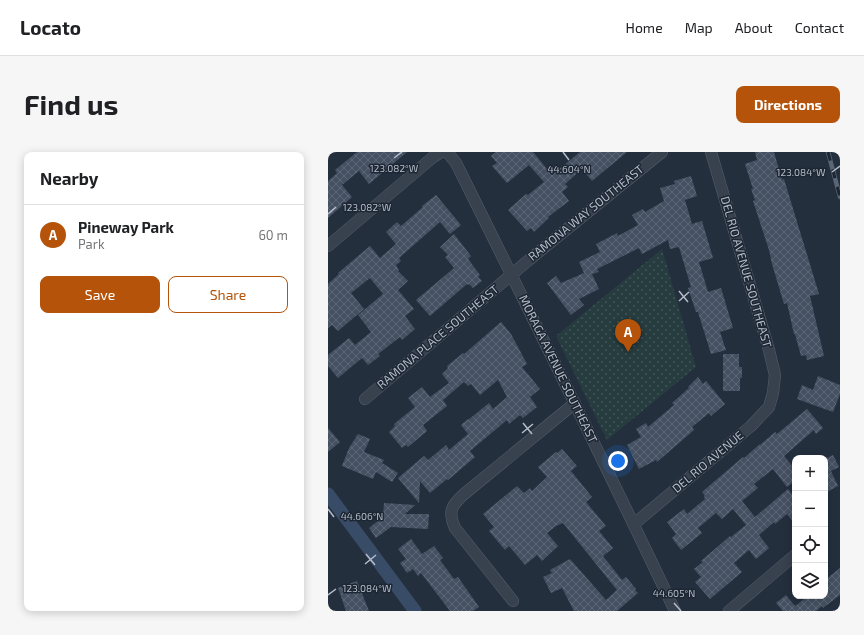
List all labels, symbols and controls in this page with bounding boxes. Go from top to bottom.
text: Locato [20,16,81,39]
text: Home [626,19,663,36]
text: Map [685,19,713,36]
text: About [735,19,773,36]
text: Contact [795,19,844,36]
button: Directions [736,86,840,123]
text: Find us [24,87,118,121]
street label: RAMONA WAY SOUTHEAST [525,161,646,263]
text: 123.082°W [370,162,419,174]
text: 44.604°N [547,163,591,175]
text: 123.084°W [777,166,826,178]
text: Nearby [40,168,98,188]
street label: DEL RIO AVENUE SOUTHEAST [719,194,775,349]
text: 123.082°W [343,201,392,213]
text: Pineway Park [78,218,174,236]
text: A [49,227,57,243]
text: 60 m [258,227,288,243]
text: Park [78,236,105,252]
button: Save [40,276,160,313]
button: Share [168,276,288,313]
street label: RAMONA PLACE SOUTHEAST [374,281,501,391]
street label: MORAGA AVENUE SOUTHEAST [517,292,601,445]
pin: A [615,319,641,352]
street label: DEL RIO AVENUE [669,427,746,495]
your location [608,451,628,471]
map controls [792,455,828,599]
button: + [792,455,828,491]
button: − [792,491,828,527]
text: 44.606°N [341,510,383,522]
button: locate [792,527,828,563]
button: layers [792,563,828,599]
text: 123.084°W [343,582,392,594]
text: 44.605°N [653,587,695,599]

